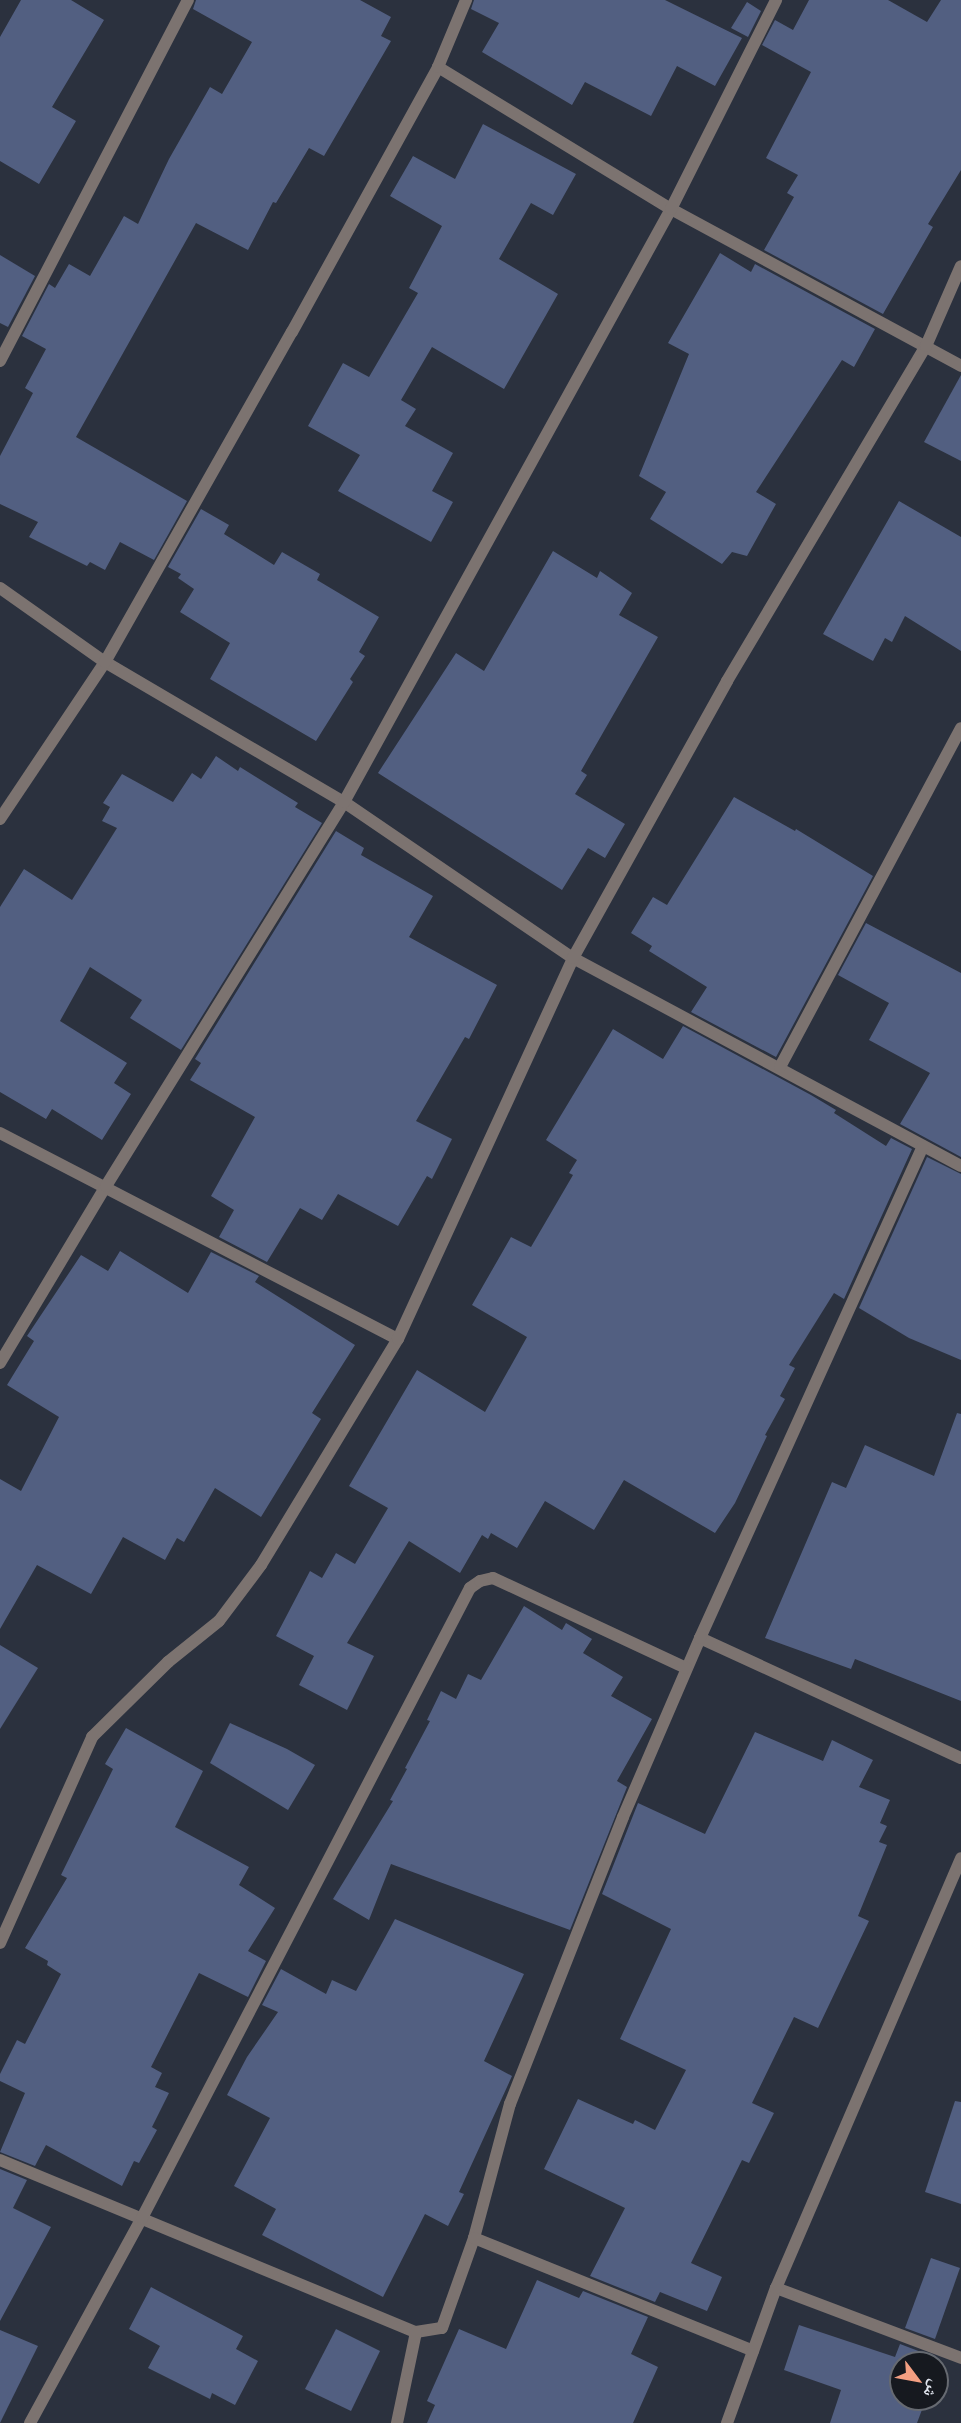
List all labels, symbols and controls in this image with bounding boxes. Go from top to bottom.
north arrow [889,2351,949,2411]
text: ش [920,2377,946,2402]

